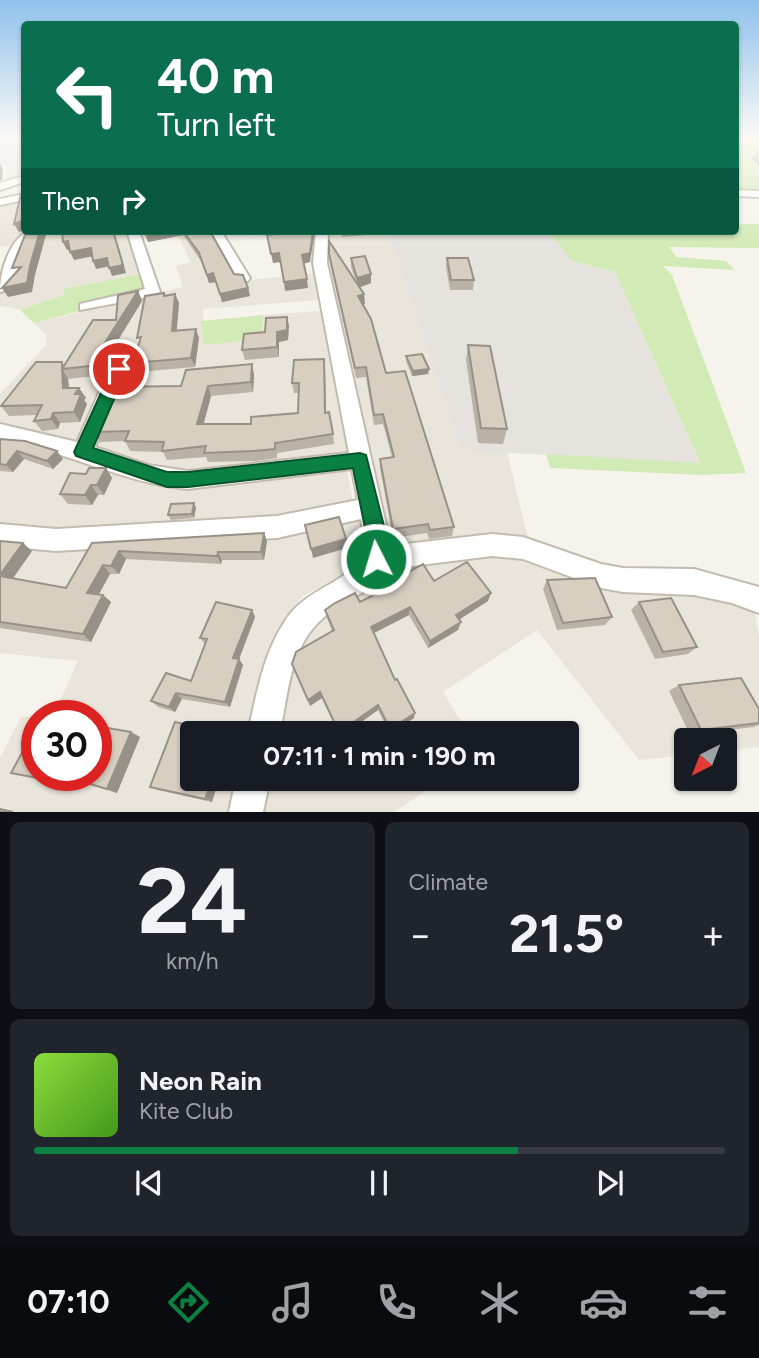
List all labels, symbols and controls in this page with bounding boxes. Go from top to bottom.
text: 40 m [157,46,274,105]
icon: left [42,49,133,140]
text: Turn left [157,106,276,144]
icon: right [114,182,152,220]
text: Then [42,185,100,217]
pin [89,339,149,399]
icon: arrive [100,350,138,388]
position arrow [339,522,413,596]
speed limit sign: 30 [21,700,112,791]
north arrow [674,728,737,791]
map controls [674,728,737,791]
text: 07:11 · 1 min · 190 m [263,740,496,772]
text: 24 [137,847,247,956]
text: Climate [409,868,488,896]
text: 21.5° [509,903,624,965]
text: − [409,912,432,958]
text: + [701,912,725,958]
text: km/h [166,947,219,975]
text: Neon Rain [139,1065,262,1097]
text: Kite Club [139,1097,233,1125]
icon: previous [130,1164,168,1202]
icon: pause [360,1164,398,1202]
icon: next [591,1164,629,1202]
icon: directions [164,1278,213,1327]
icon: music [268,1278,317,1327]
icon: phone [372,1278,421,1327]
icon: climate [475,1278,524,1327]
icon: car [579,1278,628,1327]
icon: filters [683,1278,732,1327]
text: 07:10 [27,1283,110,1321]

